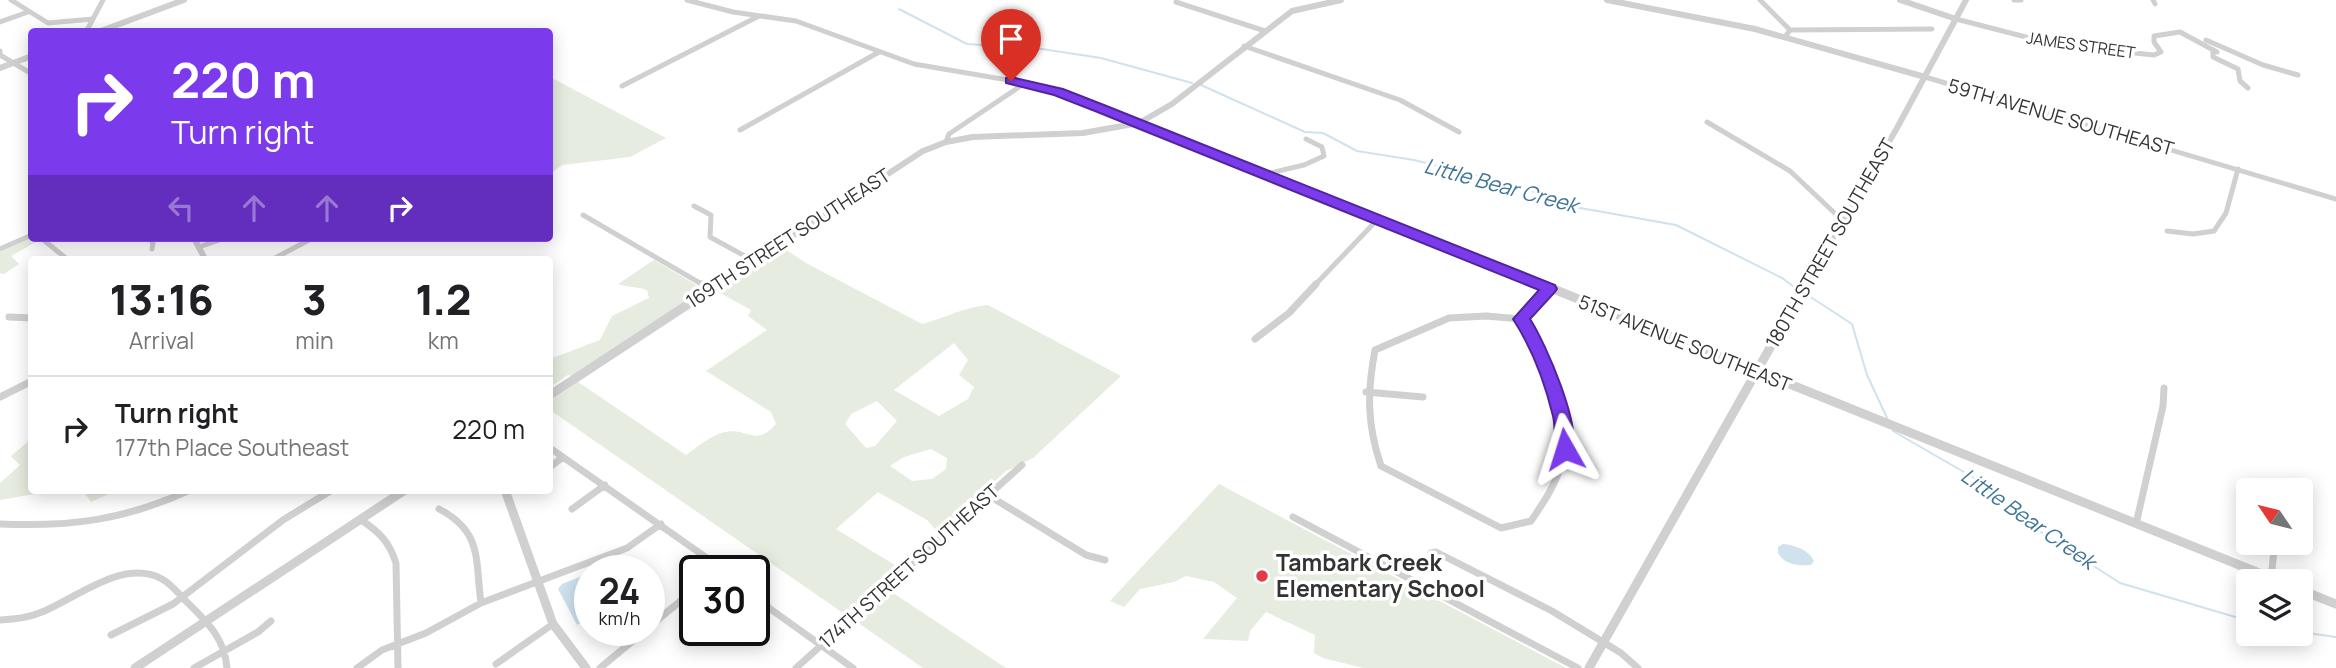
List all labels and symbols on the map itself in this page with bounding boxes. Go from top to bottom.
pin [981,9,1041,81]
street label: JAMES STREET [2025,26,2137,64]
street label: 59TH AVENUE SOUTHEAST [1945,72,2177,162]
street label: 180TH STREET SOUTHEAST [1759,133,1901,353]
water label: Little Bear Creek [1421,151,1584,220]
street label: 169TH STREET SOUTHEAST [681,162,896,314]
street label: 51ST AVENUE SOUTHEAST [1575,288,1796,398]
position arrow [1528,412,1602,486]
water label: Little Bear Creek [1956,461,2104,577]
street label: 174TH STREET SOUTHEAST [813,478,1005,654]
north arrow [2236,478,2314,555]
place label: Tambark Creek Elementary School [1276,546,1485,604]
speed limit sign: 30 [679,555,770,646]
marker: Tambark Creek Elementary School [1254,568,1270,584]

